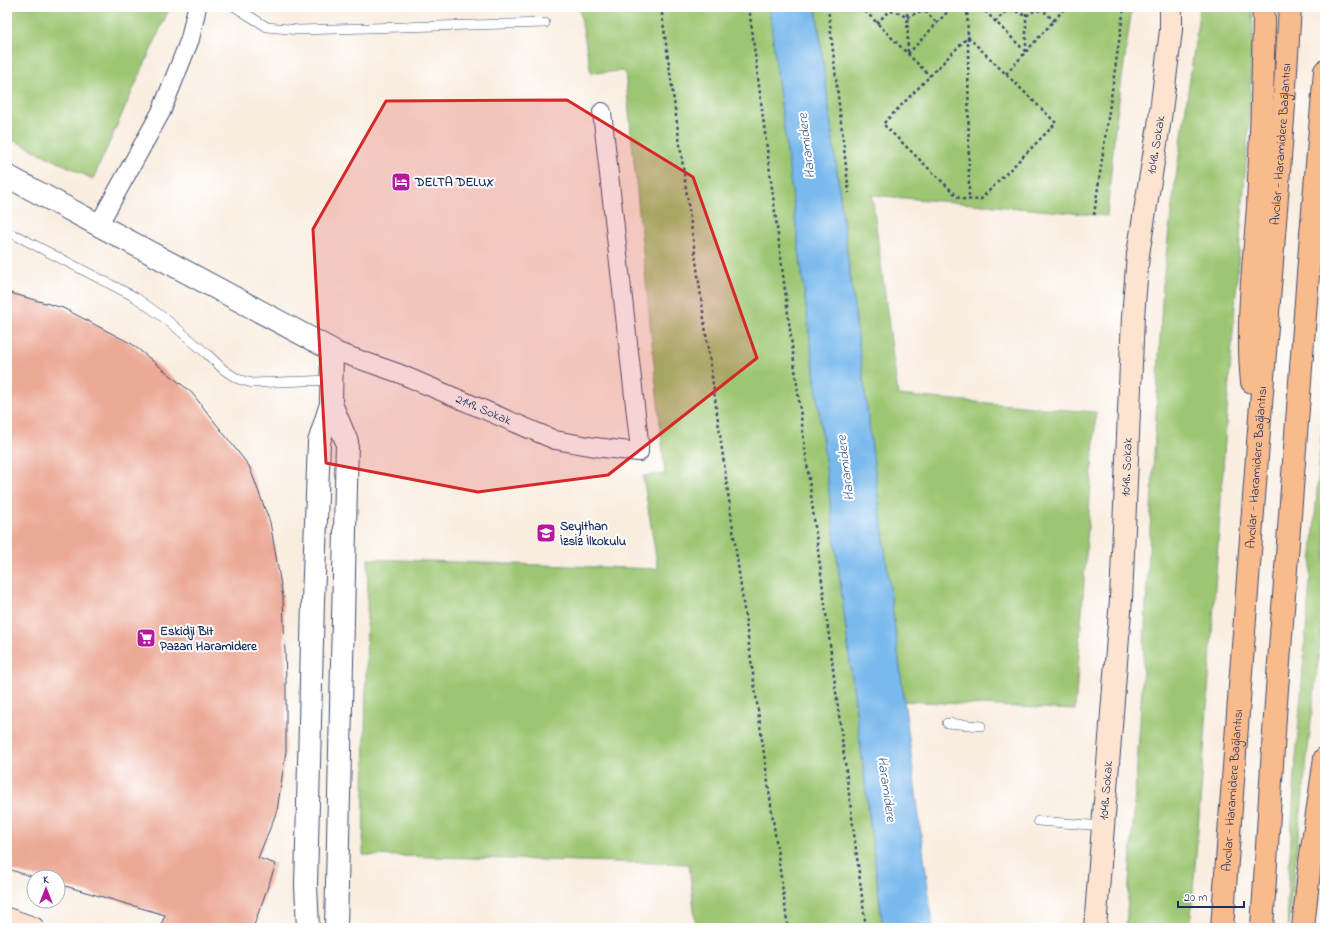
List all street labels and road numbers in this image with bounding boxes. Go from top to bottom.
street label: Avcılar - Haramidere Bağlantısı [1265,63,1296,226]
street label: 1048. Sokak [1142,114,1170,176]
street label: Avcılar - Haramidere Bağlantısı [1241,385,1272,549]
street label: 2149. Sokak [453,389,515,430]
street label: 1048. Sokak [1116,437,1137,497]
street label: Avcılar - Haramidere Bağlantısı [1217,709,1248,872]
street label: 1048. Sokak [1094,760,1118,821]

